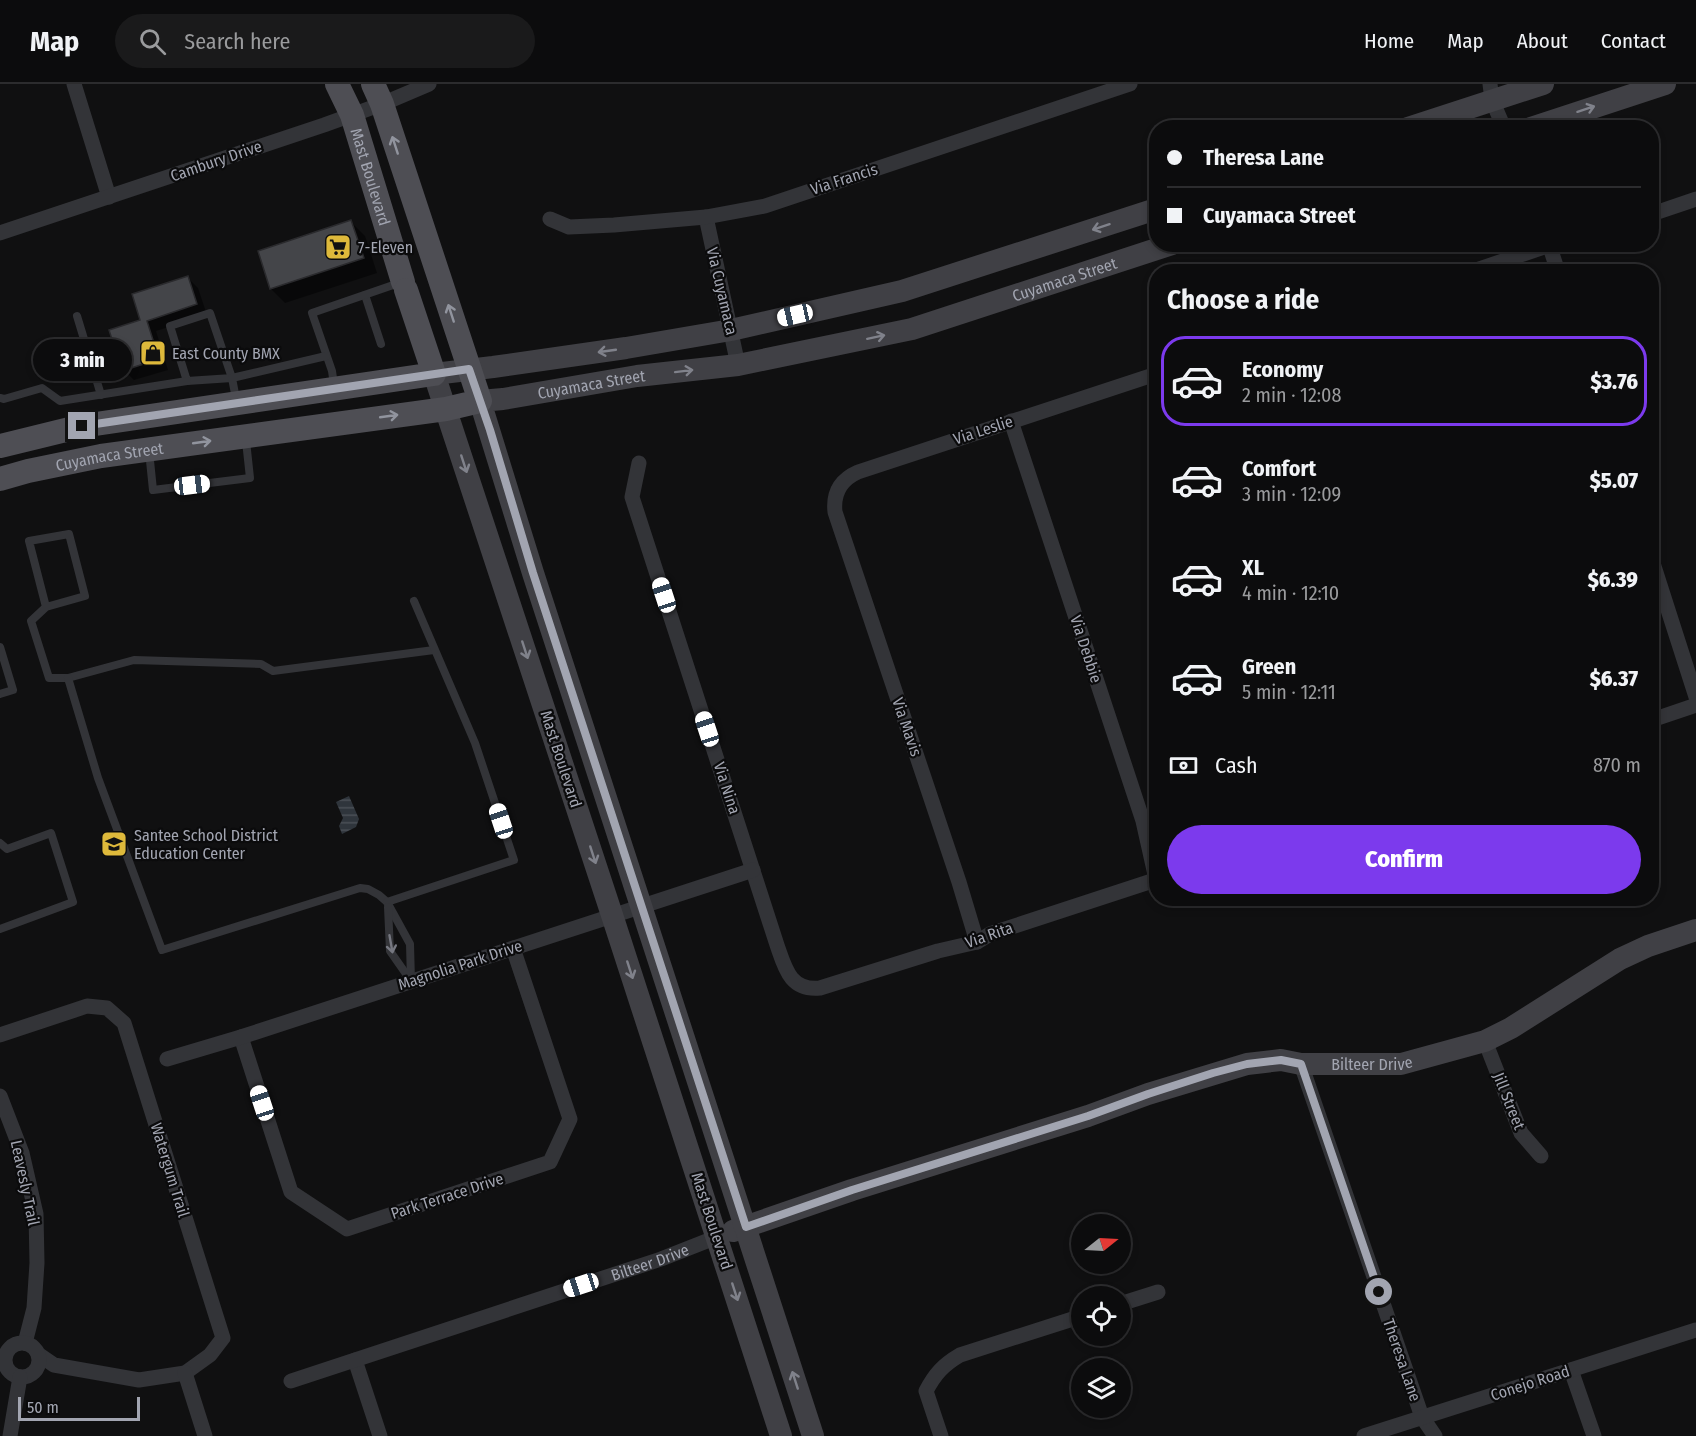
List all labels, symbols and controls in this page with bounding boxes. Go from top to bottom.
search box [115,14,535,68]
text: Map [30,25,79,58]
icon: search [136,25,169,58]
text: Search here [184,28,290,55]
text: Home [1364,28,1414,54]
text: Map [1447,28,1484,54]
text: About [1517,28,1568,54]
text: Contact [1601,28,1666,54]
one-way arrow [1576,103,1595,114]
street label: Mast Boulevard [347,126,395,228]
street label: Cambury Drive [168,136,264,186]
one-way arrow [389,136,400,155]
text: Theresa Lane [1203,144,1324,171]
street label: Via Francis [808,159,880,199]
text: Cuyamaca Street [1203,202,1356,229]
one-way arrow [1092,222,1111,233]
supermarket icon: 7-Eleven [323,232,353,262]
place label: 7-Eleven [358,238,413,257]
street label: Via Cuyamaca [703,245,741,337]
street label: Cuyamaca Street [1010,253,1120,305]
text: Choose a ride [1167,284,1319,316]
car [775,302,815,328]
one-way arrow [445,304,456,323]
one-way arrow [866,330,885,342]
shop icon: East County BMX [138,338,168,368]
callout: 3 min [32,339,132,381]
place label: East County BMX [172,344,280,363]
one-way arrow [598,346,618,357]
text: 3 min [60,348,105,372]
icon: car [1170,354,1224,408]
text: Economy [1242,356,1323,383]
one-way arrow [673,365,693,376]
street label: Cuyamaca Street [536,366,647,402]
text: $3.76 [1590,368,1638,395]
text: 2 min · 12:08 [1242,383,1341,407]
one-way arrow [378,410,398,421]
street label: Via Leslie [951,411,1015,449]
route end [68,412,95,439]
one-way arrow [191,437,211,448]
street label: Cuyamaca Street [54,438,165,475]
icon: car [1170,453,1224,507]
one-way arrow [460,454,471,473]
text: Comfort [1242,455,1316,482]
text: $5.07 [1590,467,1638,494]
car [173,474,211,496]
text: 3 min · 12:09 [1242,482,1341,506]
icon: car [1170,552,1224,606]
text: XL [1242,554,1264,581]
text: $6.39 [1588,566,1638,593]
car [650,575,678,615]
text: 4 min · 12:10 [1242,581,1339,605]
street label: Via Debbie [1066,613,1106,685]
one-way arrow [520,640,531,659]
icon: car [1170,651,1224,705]
text: Green [1242,653,1296,680]
text: $6.37 [1590,665,1638,692]
text: 5 min · 12:11 [1242,680,1336,704]
street label: Via Mavis [888,695,926,759]
street label: Mast Boulevard [536,708,586,810]
car [693,709,721,749]
icon: cash [1167,749,1200,782]
text: Cash [1215,752,1258,779]
text: 870 m [1593,753,1641,777]
street label: Via Nina [710,759,744,817]
car [487,801,515,841]
button: Confirm [1167,825,1641,894]
place label: Santee School District Education Center [134,826,279,863]
school or university icon: Santee School District Education Center [99,829,129,859]
one-way arrow [588,845,599,864]
street label: Via Rita [963,918,1016,952]
one-way arrow [386,934,397,953]
street label: Magnolia Park Drive [396,936,525,994]
one-way arrow [626,960,637,979]
street label: Bilteer Drive [1331,1052,1415,1074]
street label: Jill Street [1489,1070,1529,1133]
car [248,1083,276,1123]
street label: Watergum Trail [147,1121,193,1219]
street label: Leavesly Trail [7,1138,43,1228]
street label: Park Terrace Drive [388,1169,506,1223]
street label: Mast Boulevard [687,1170,737,1272]
north arrow [1071,1214,1131,1274]
map controls [1071,1214,1131,1418]
street label: Bilteer Drive [608,1240,692,1284]
car [561,1271,601,1299]
route start [1365,1278,1392,1305]
one-way arrow [730,1282,741,1301]
button: locate [1071,1286,1131,1346]
street label: Theresa Lane [1379,1316,1425,1404]
button: layers [1071,1358,1131,1418]
street label: Conejo Road [1488,1361,1572,1405]
one-way arrow [789,1371,800,1390]
scale bar [18,1394,140,1422]
text: 50 m [27,1398,59,1417]

